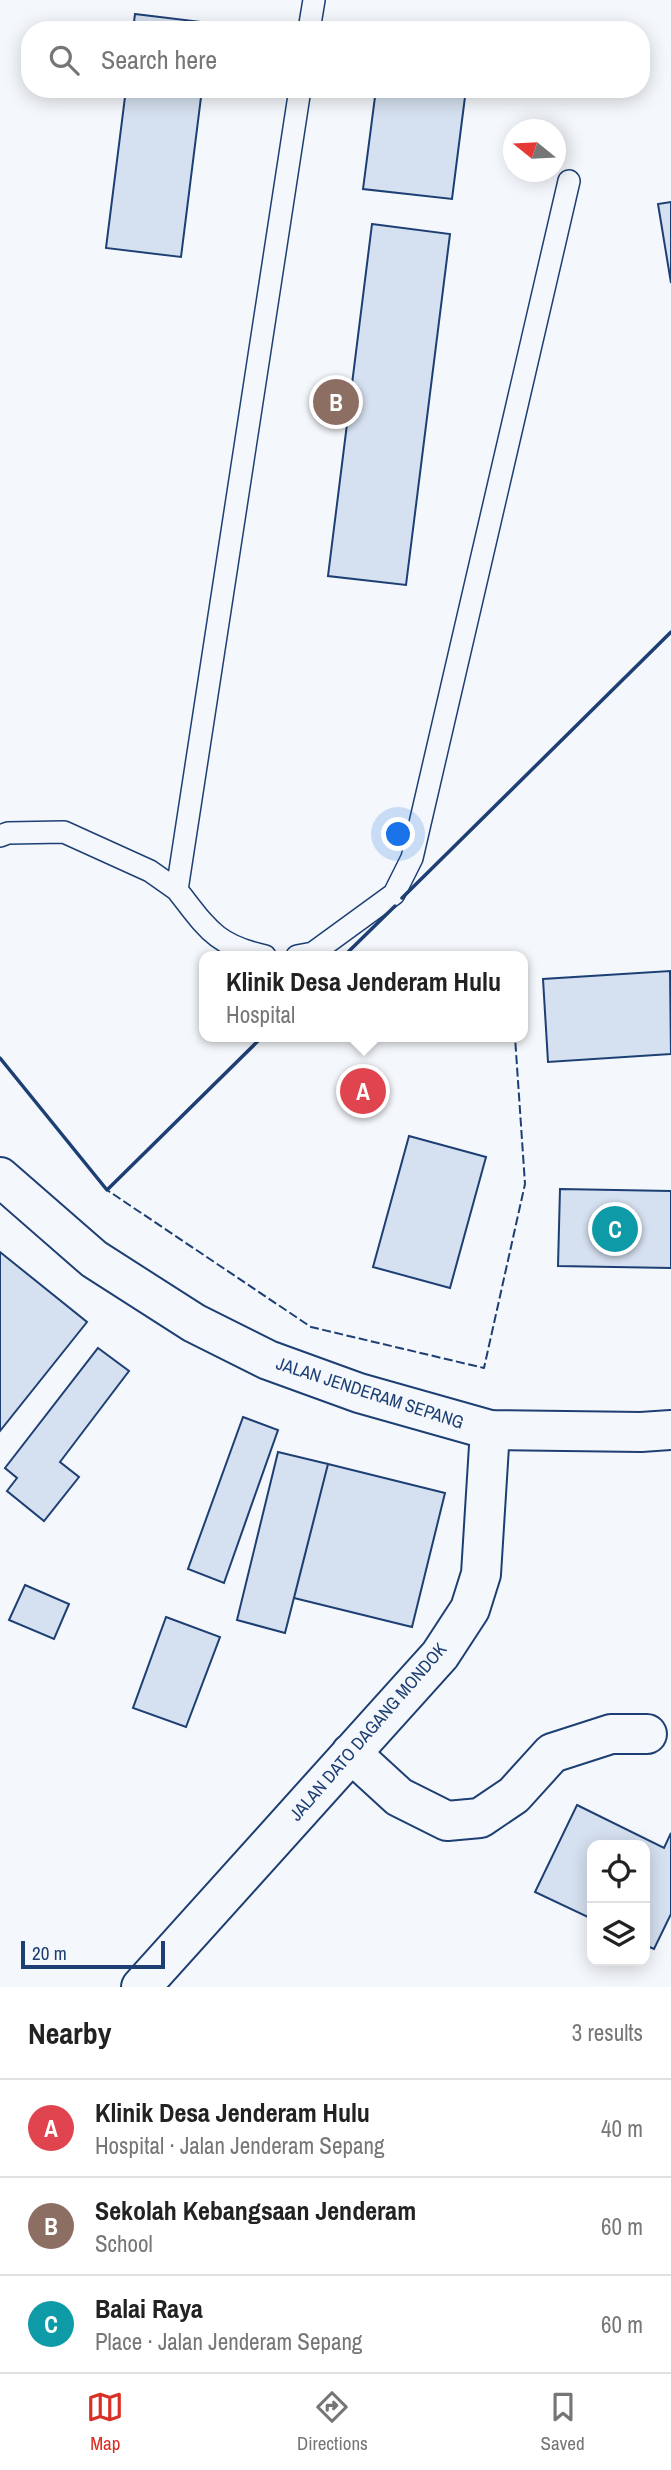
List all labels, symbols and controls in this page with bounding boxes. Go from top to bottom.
search box [21,21,650,98]
icon: search [45,41,83,79]
text: Search here [101,42,217,77]
north arrow [503,119,566,182]
pin: B [313,376,359,428]
your location [381,817,415,851]
popup [199,951,528,1042]
text: Klinik Desa Jenderam Hulu [226,964,501,999]
text: Hospital [226,999,295,1030]
pin: A [340,1065,386,1117]
pin: C [592,1203,638,1255]
street label: JALAN JENDERAM SEPANG [273,1350,467,1435]
street label: JALAN DATO DAGANG MONDOK [283,1637,452,1826]
map controls [587,1840,650,1966]
button: locate [587,1840,650,1903]
button: layers [587,1903,650,1966]
scale bar [21,1938,164,1970]
text: 20 m [32,1940,67,1966]
text: Nearby [28,2013,111,2053]
text: 3 results [572,2017,643,2048]
text: Klinik Desa Jenderam Hulu [95,2095,370,2130]
text: A [44,2113,58,2144]
text: 40 m [601,2113,643,2144]
text: Hospital · Jalan Jenderam Sepang [95,2130,384,2161]
text: Sekolah Kebangsaan Jenderam [95,2193,416,2228]
text: B [44,2211,58,2242]
text: 60 m [601,2211,643,2242]
text: School [95,2228,153,2259]
text: Balai Raya [95,2291,203,2326]
text: C [44,2309,58,2340]
text: 60 m [601,2309,643,2340]
text: Place · Jalan Jenderam Sepang [95,2326,362,2357]
tab: Map [86,2388,124,2456]
tab: Directions [297,2388,368,2456]
tab: Saved [541,2388,585,2456]

